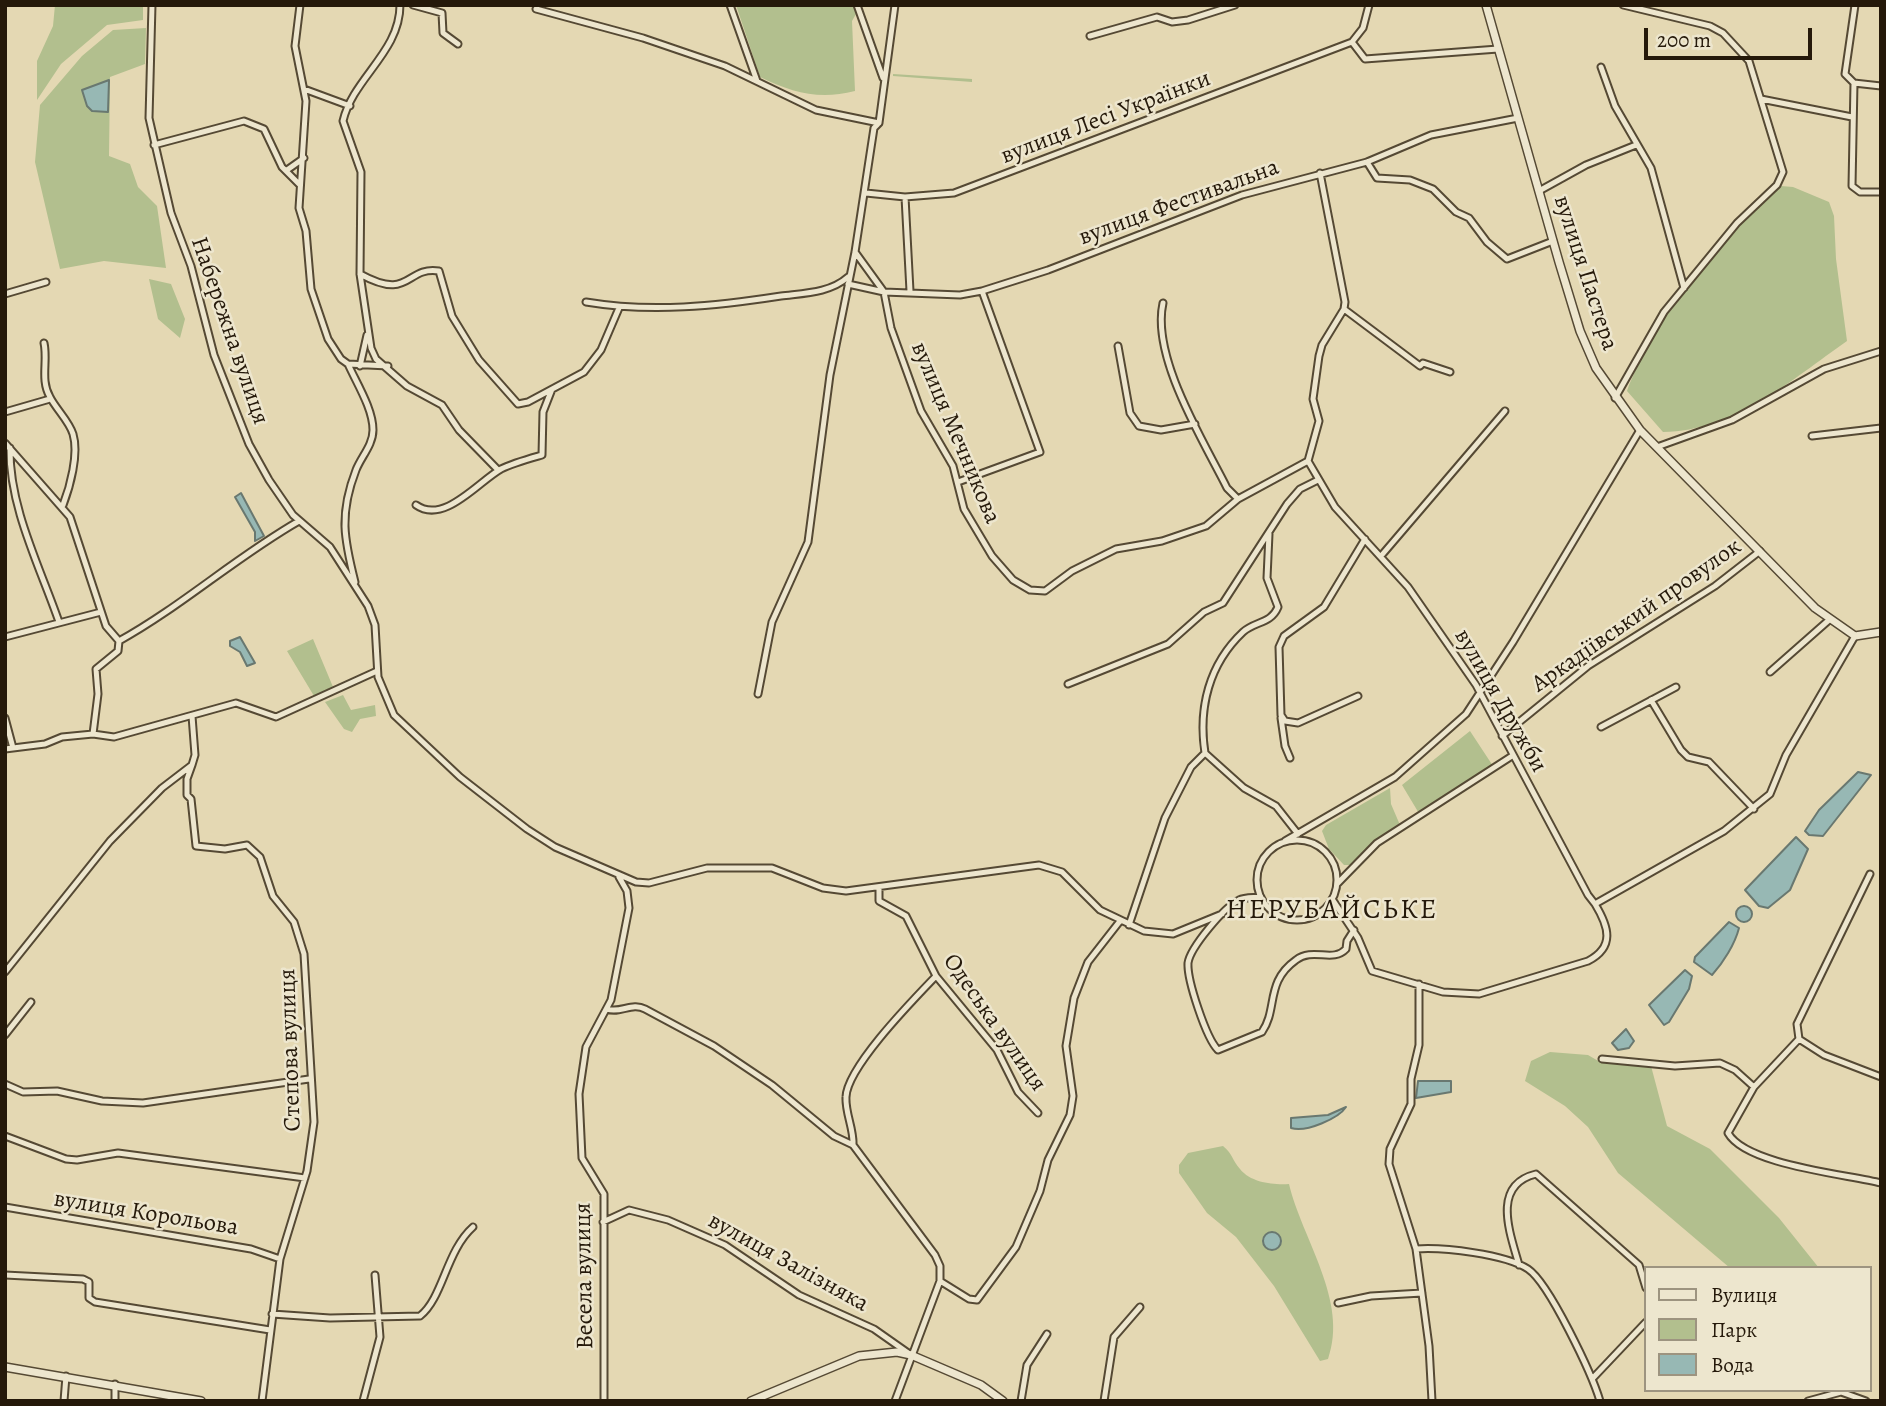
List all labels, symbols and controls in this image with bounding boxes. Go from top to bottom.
scale bar [1648,14,1816,58]
text: 200 m [1657,26,1711,54]
street label: вулиця Лесі Українки [997,65,1215,171]
street label: вулиця Фестивальна [1075,153,1283,253]
street label: вулиця Пастера [1546,192,1624,354]
street label: Набережна вулиця [183,233,275,429]
street label: вулиця Мечникова [904,338,1006,528]
street label: Аркадіївський провулок [1527,533,1747,699]
street label: вулиця Дружби [1447,624,1553,778]
district label: НЕРУБАЙСЬКЕ [1227,894,1437,928]
street label: Одеська вулиця [936,949,1052,1097]
street label: Степова вулиця [274,968,308,1132]
street label: вулиця Корольова [52,1185,240,1243]
street label: Весела вулиця [569,1202,601,1350]
street label: вулиця Залізняка [703,1207,873,1319]
legend [1644,1266,1872,1392]
text: Вулиця [1711,1281,1777,1309]
text: Парк [1711,1316,1757,1344]
text: Вода [1711,1351,1754,1379]

